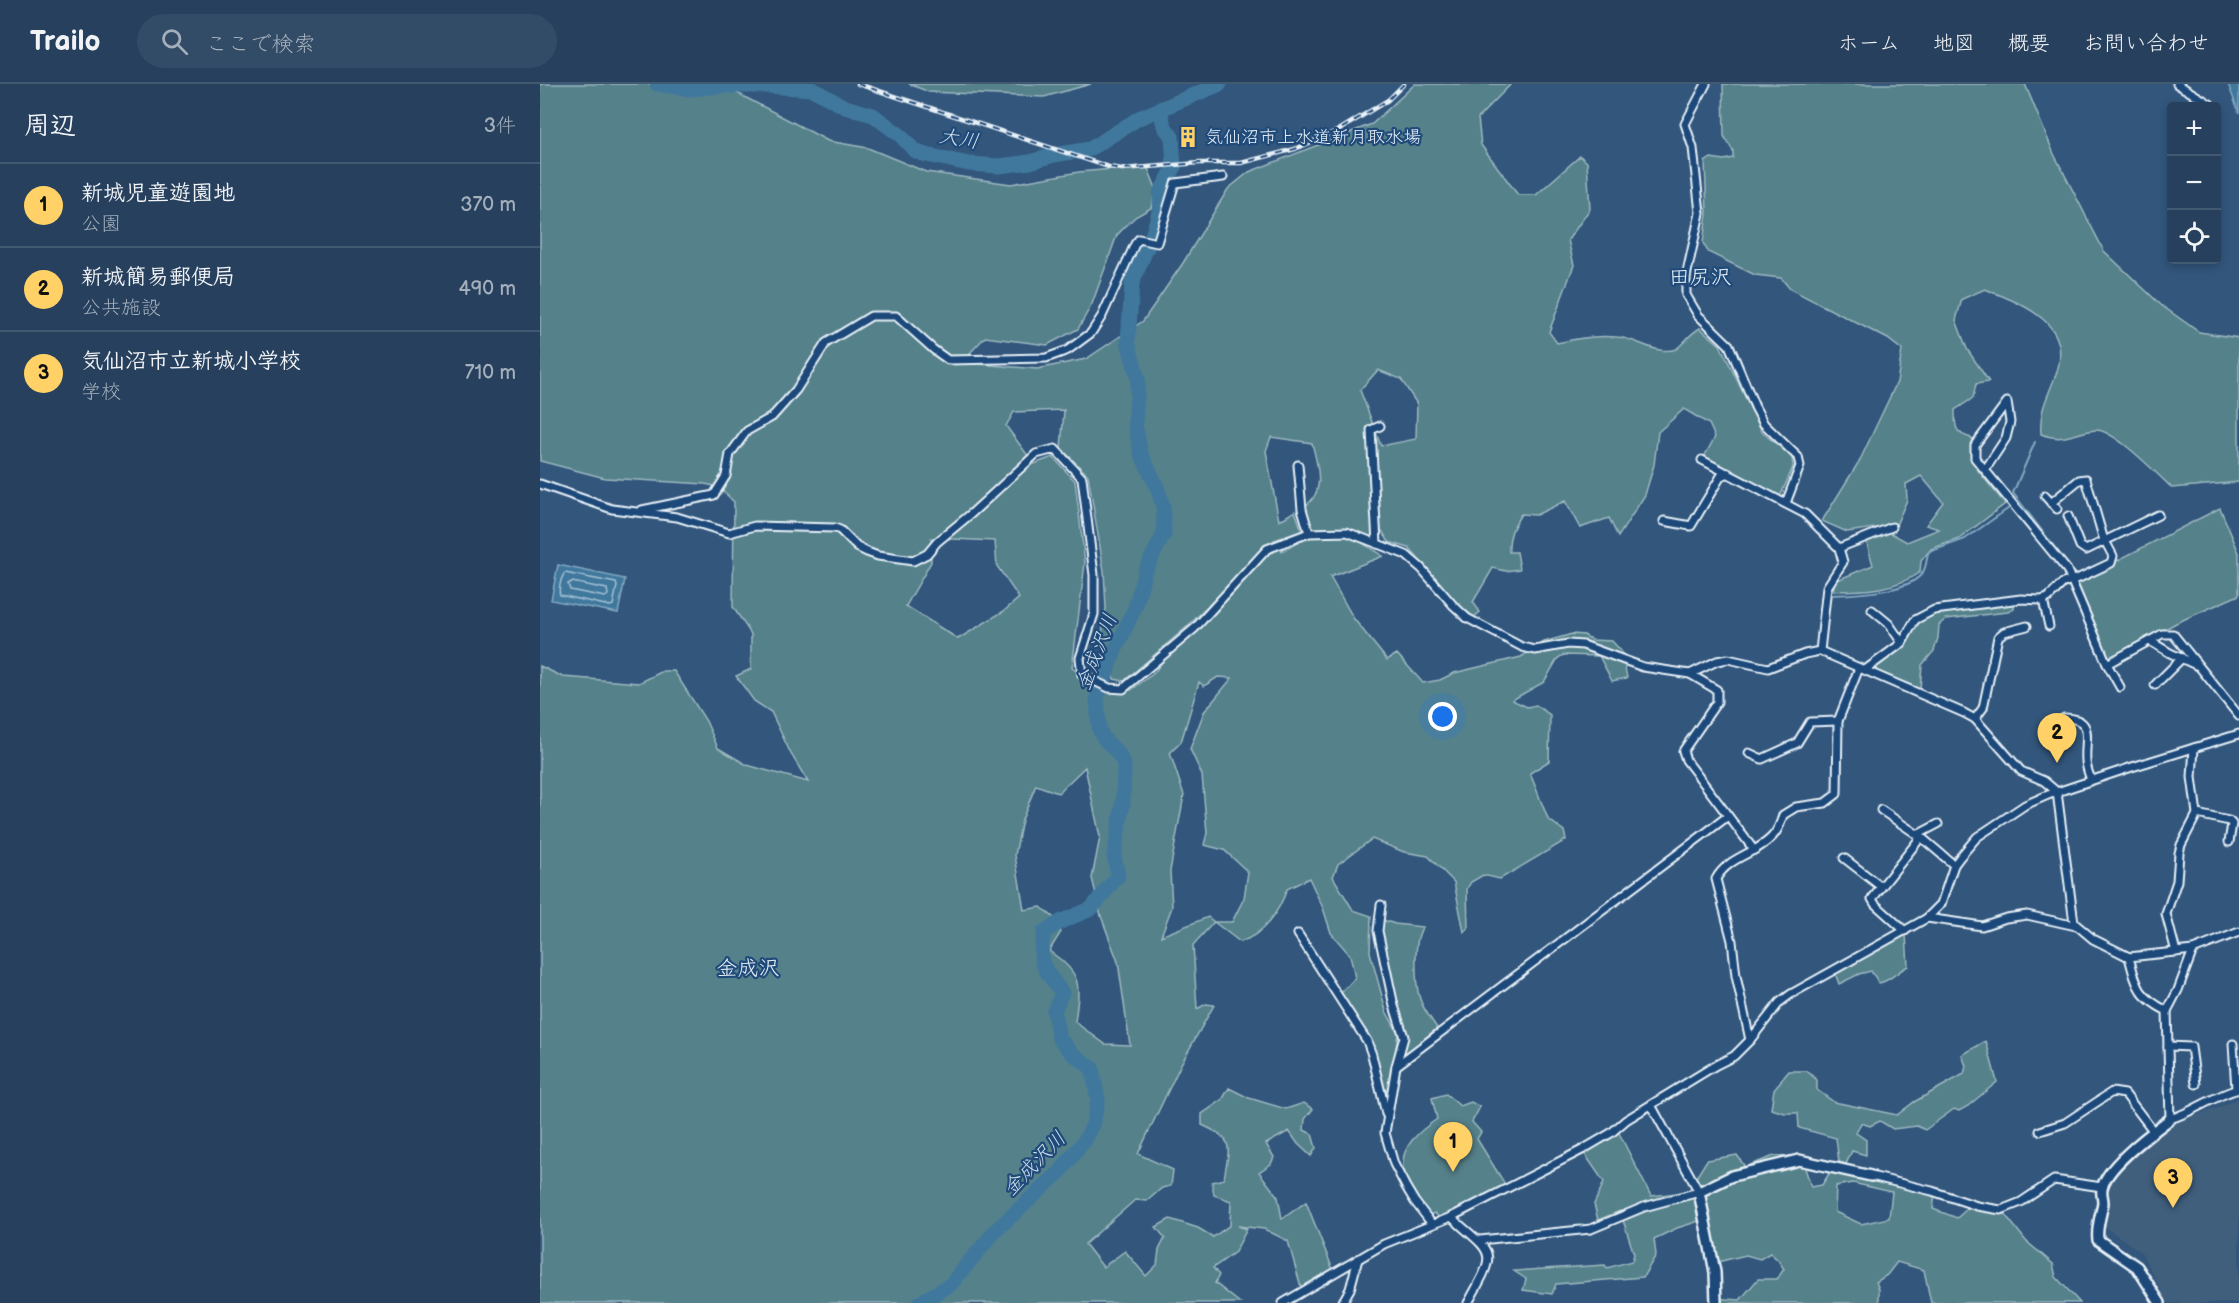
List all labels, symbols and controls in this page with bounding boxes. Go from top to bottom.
search box [137,14,557,68]
text: Trailo [30,25,101,58]
icon: search [158,25,191,58]
text: ここで検索 [206,31,316,58]
text: ホーム [1838,31,1900,56]
text: 地図 [1933,31,1975,56]
text: 概要 [2008,31,2050,56]
text: お問い合わせ [2083,31,2209,56]
map controls [2167,102,2221,264]
button: + [2167,102,2221,156]
text: 周辺 [24,111,76,142]
text: 3件 [484,114,516,138]
water label: 大川 [937,124,980,154]
building icon: 気仙沼市上水道新月取水場 [1176,125,1200,149]
place label: 気仙沼市上水道新月取水場 [1205,127,1421,148]
button: − [2167,156,2221,210]
text: 新城児童遊園地 [81,180,235,207]
text: 1 [39,193,48,217]
text: 370 m [460,193,516,217]
button: locate [2167,210,2221,264]
text: 公園 [81,212,121,236]
text: 新城簡易郵便局 [81,264,235,291]
district label: 田尻沢 [1669,265,1732,290]
text: 2 [38,277,49,301]
text: 490 m [459,277,516,301]
text: 公共施設 [81,296,161,320]
text: 気仙沼市立新城小学校 [81,348,301,375]
text: 3 [38,361,49,385]
text: 710 m [465,361,516,385]
text: 学校 [81,380,121,404]
water label: 金成沢川 [1071,611,1122,694]
your location [1428,702,1457,731]
pin: 2 [2038,714,2077,763]
district label: 金成沢 [717,956,780,981]
pin: 1 [1434,1122,1472,1172]
water label: 金成沢川 [998,1127,1071,1201]
pin: 3 [2154,1158,2192,1208]

